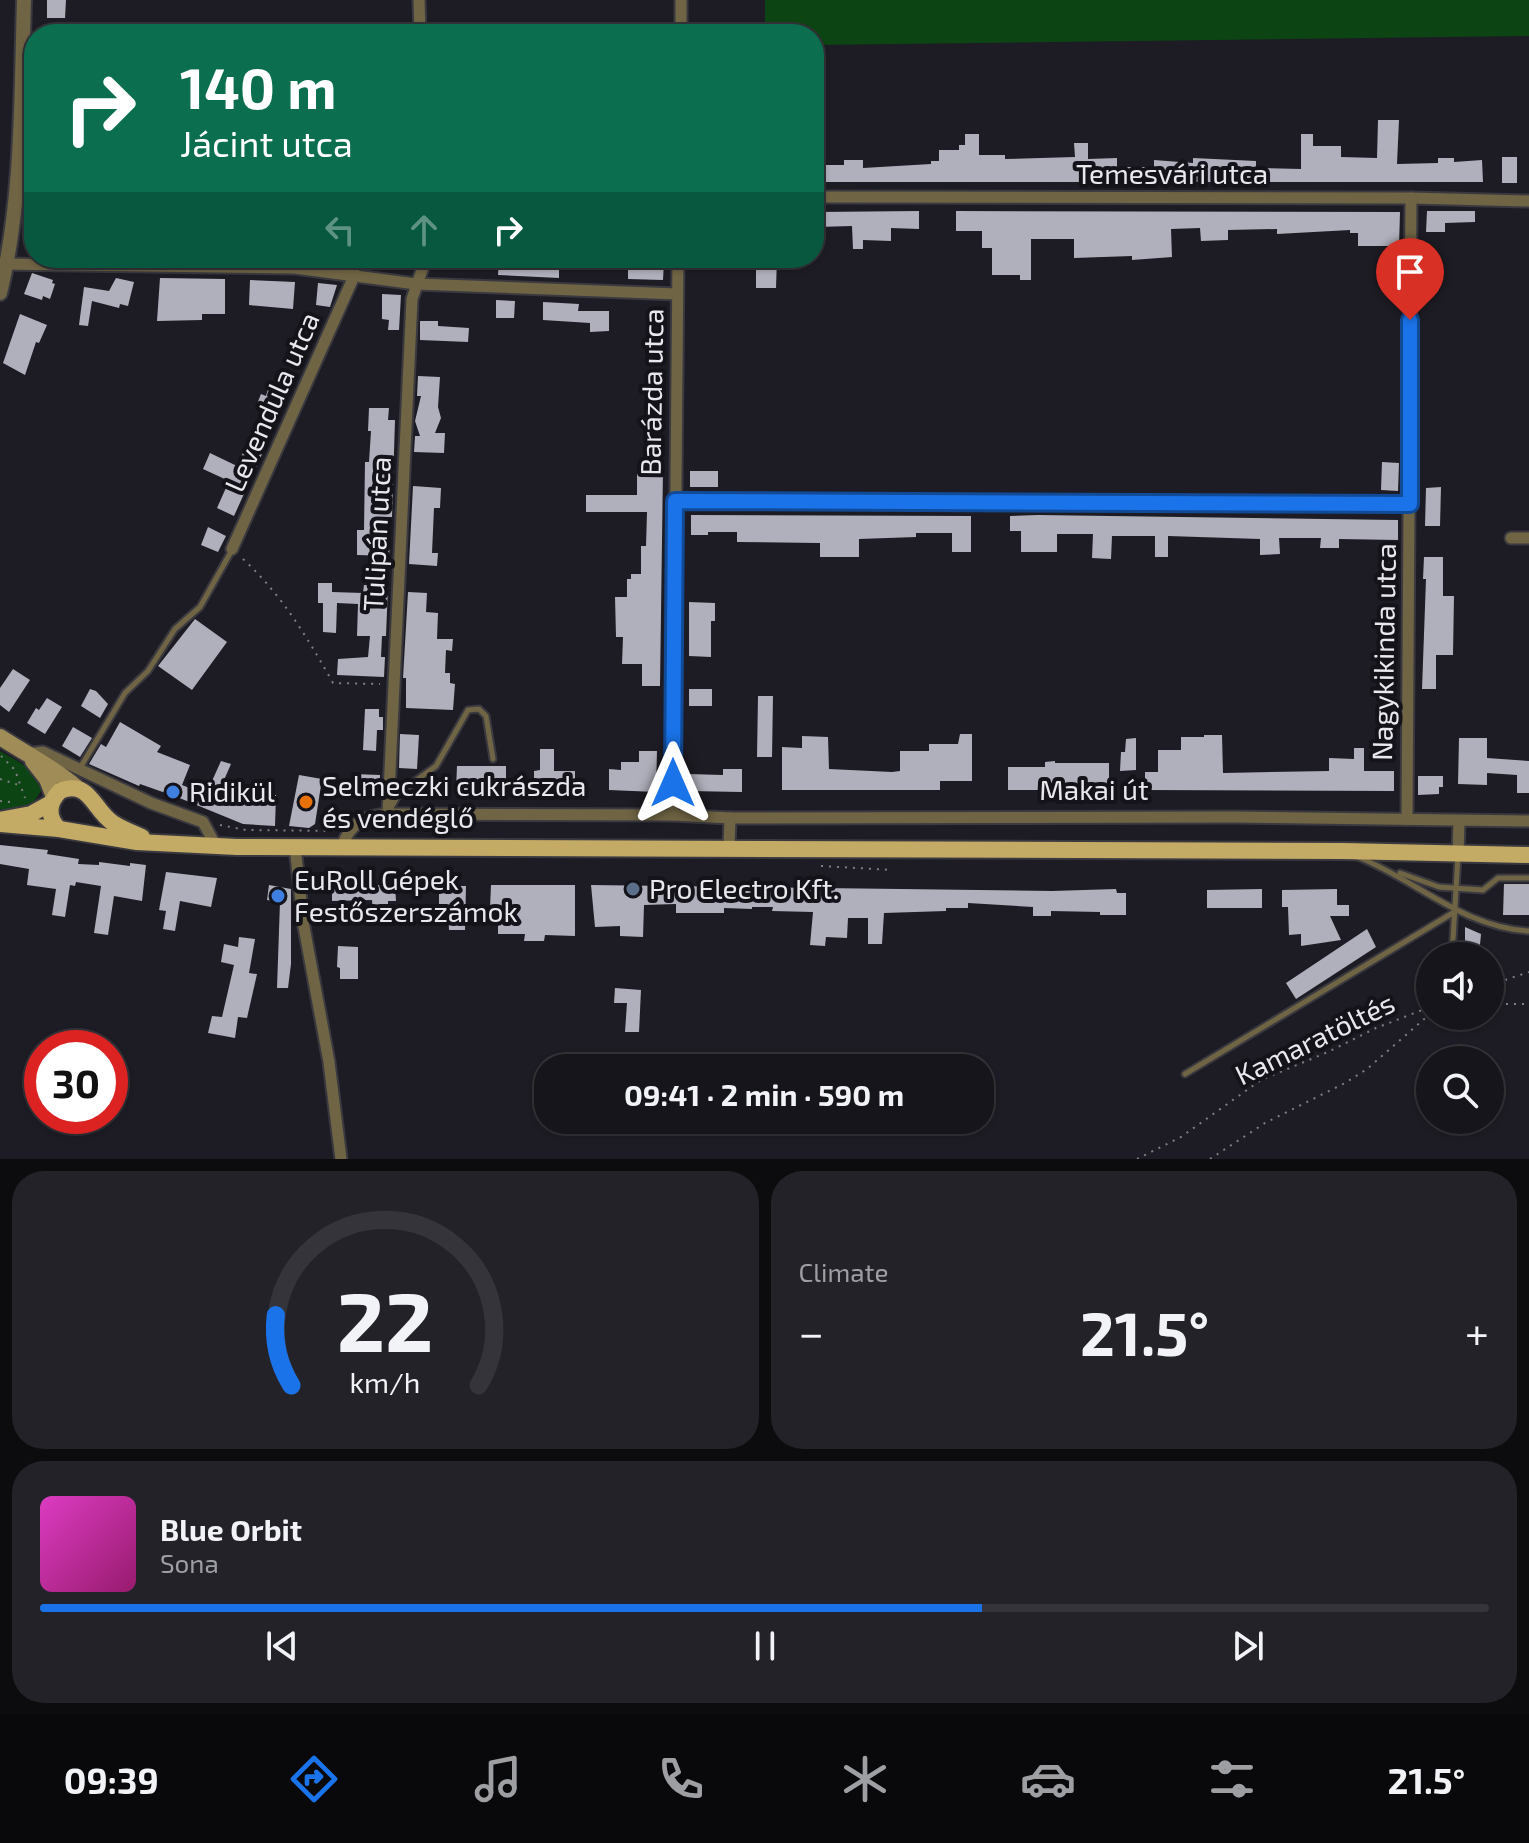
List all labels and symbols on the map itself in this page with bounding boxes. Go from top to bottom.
street label: Temesvári utca [1076,156,1268,190]
pin [1376,238,1444,320]
street label: Levendula utca [216,307,326,497]
street label: Barázda utca [633,308,669,476]
street label: Tulipán utca [355,456,397,612]
street label: Nagykikinda utca [1364,543,1402,761]
position arrow [631,741,715,825]
place label: Selmeczki cukrászda és vendéglő [322,768,586,834]
street label: Makai út [1039,772,1149,806]
place label: Ridikül [189,774,275,808]
marker: Ridikül [164,783,182,801]
marker: Selmeczki cukrászda és vendéglő [297,793,315,811]
place label: EuRoll Gépek Festőszerszámok [294,862,518,928]
place label: Pro Electro Kft. [649,871,839,905]
marker: Pro Electro Kft. [624,880,642,898]
marker: EuRoll Gépek Festőszerszámok [269,887,287,905]
street label: Kamaratöltés [1229,985,1400,1091]
speed limit sign: 30 [24,1030,128,1134]

